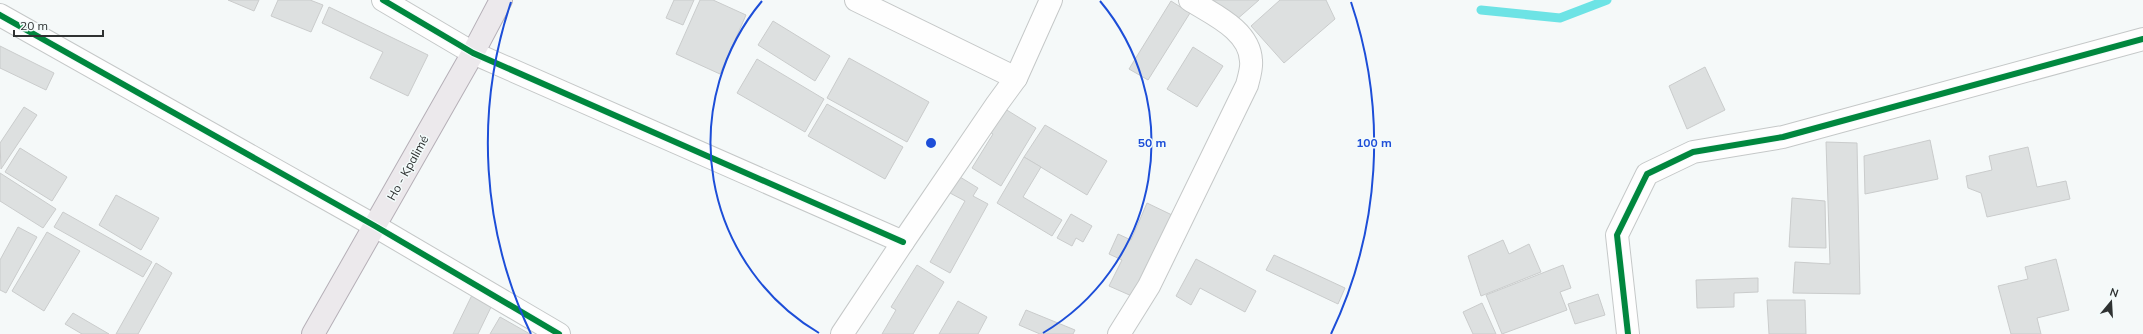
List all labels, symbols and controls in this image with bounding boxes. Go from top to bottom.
scale bar [14,12,103,38]
text: 20 m [20,18,48,33]
street label: Ho - Kpalimé [383,133,432,203]
text: 50 m [1138,135,1166,150]
text: 100 m [1356,135,1392,150]
centre of rings [924,136,938,150]
north arrow [2091,282,2131,322]
text: N [2108,285,2120,300]

